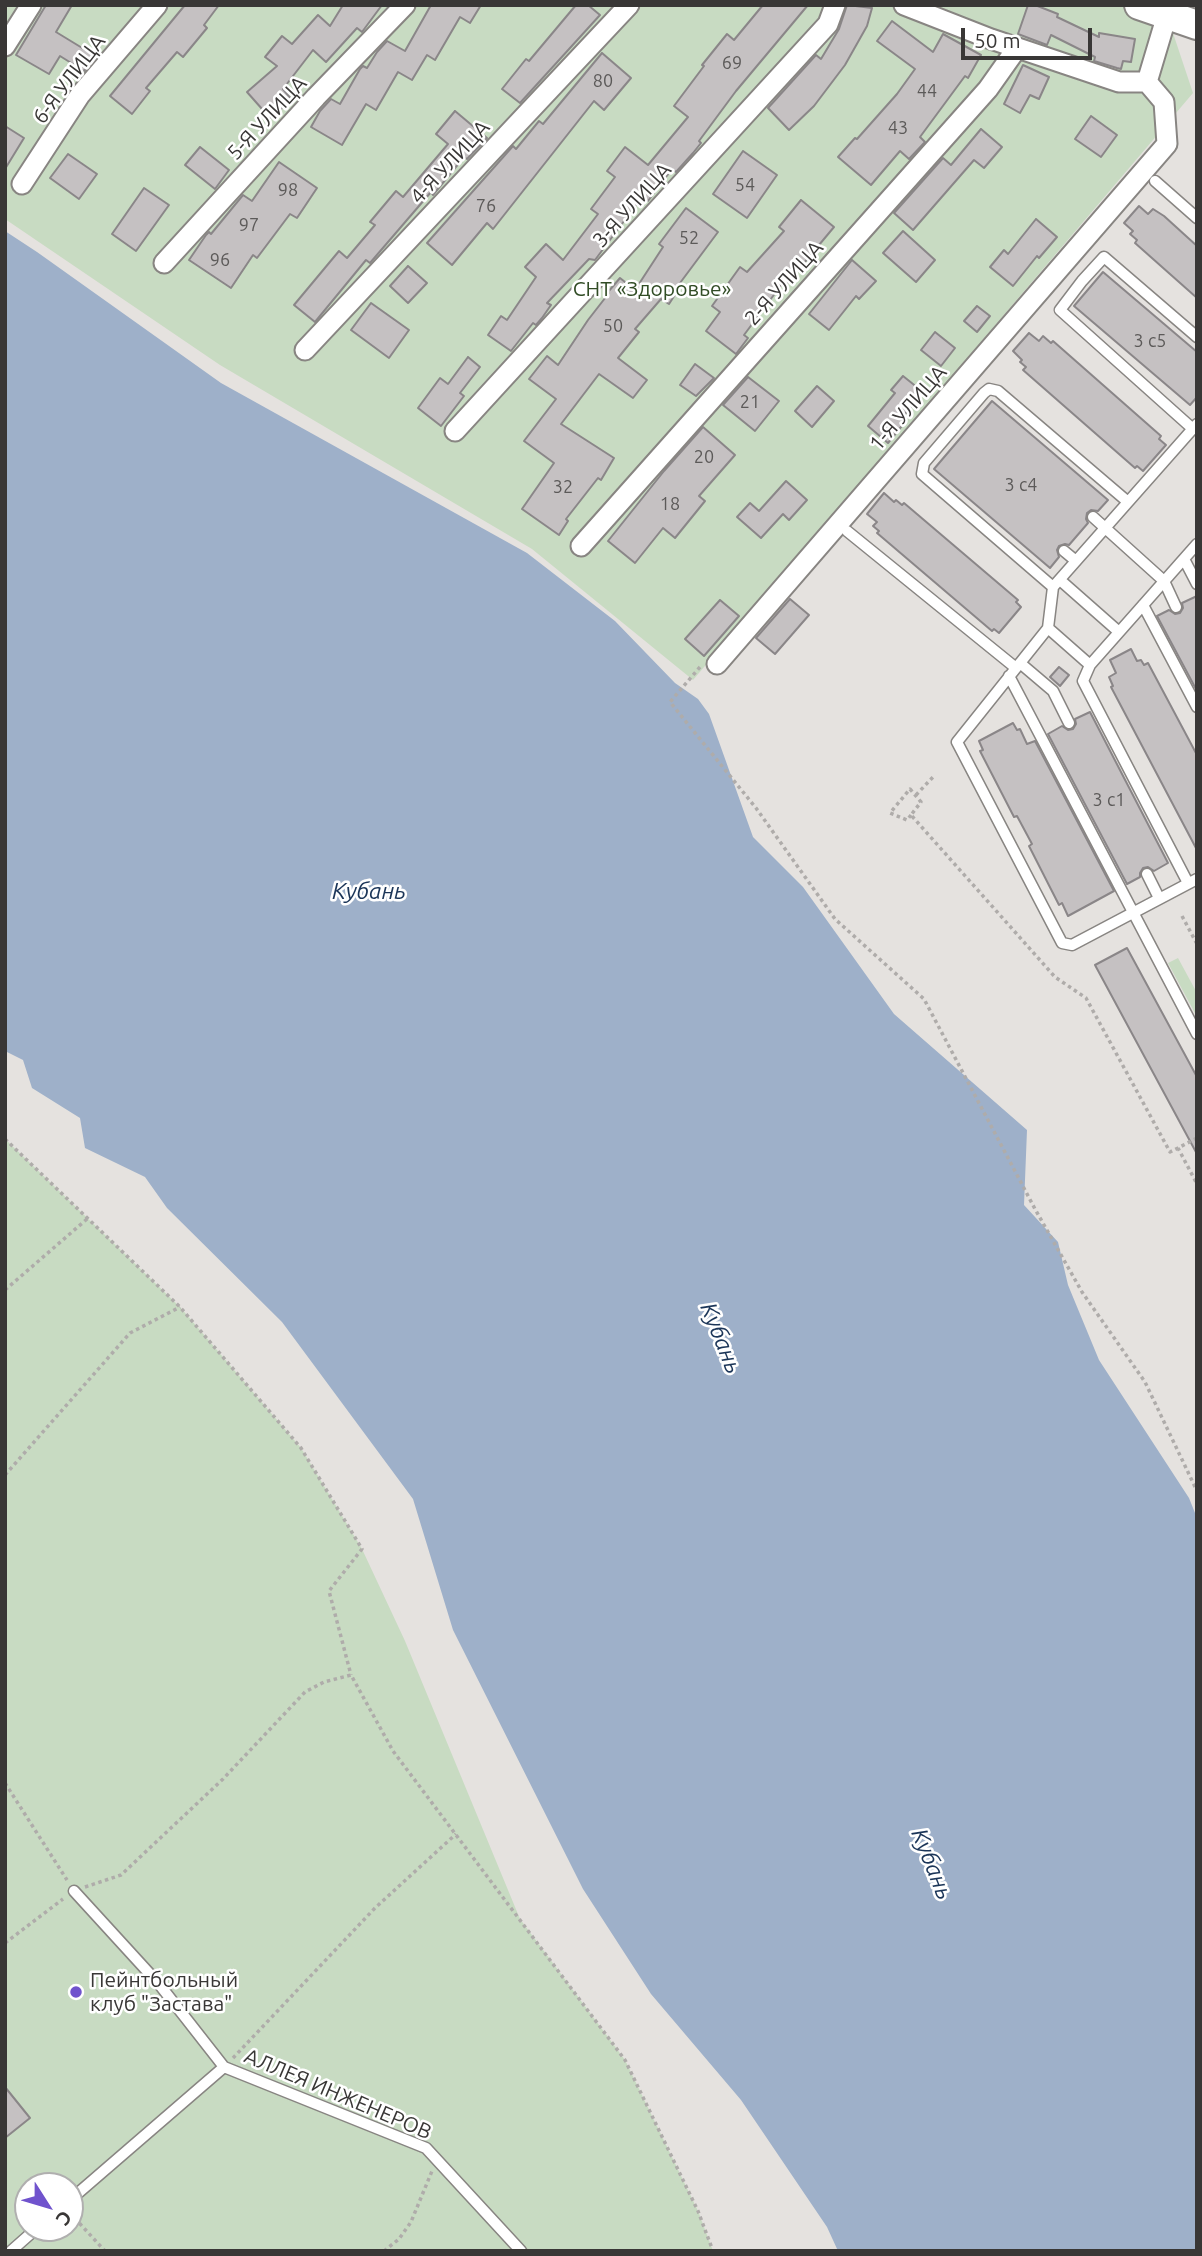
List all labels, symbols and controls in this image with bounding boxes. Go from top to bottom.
scale bar [964,14,1095,58]
text: 50 m [974,28,1021,52]
street label: 6-Я УЛИЦА [27,29,111,129]
house number: 69 [722,52,742,74]
house number: 80 [593,70,613,92]
street label: 5-Я УЛИЦА [222,71,312,165]
house number: 44 [917,80,937,102]
street label: 4-Я УЛИЦА [405,115,495,209]
house number: 43 [888,117,908,139]
street label: 3-Я УЛИЦА [587,158,677,252]
house number: 54 [735,174,755,196]
house number: 98 [278,179,298,201]
house number: 76 [476,195,496,217]
house number: 97 [239,214,259,236]
house number: 52 [679,227,699,249]
street label: 2-Я УЛИЦА [739,236,829,330]
house number: 96 [210,249,230,271]
park label: СНТ «Здоровье» [573,276,731,302]
house number: 50 [603,315,623,337]
house number: 3 с5 [1134,330,1166,352]
street label: 1-Я УЛИЦА [864,360,952,456]
house number: 21 [740,391,760,413]
house number: 20 [694,446,714,468]
house number: 3 c4 [1005,474,1037,496]
house number: 32 [553,476,573,498]
house number: 18 [660,493,680,515]
house number: 3 с1 [1093,789,1125,811]
water label: Кубань [332,877,406,905]
water label: Кубань [694,1298,748,1378]
water label: Кубань [905,1824,959,1904]
place label: Пейнтбольный клуб "Застава" [90,1967,238,2017]
marker: Пейнтбольный клуб "Застава" [68,1984,84,2000]
street label: АЛЛЕЯ ИНЖЕНЕРОВ [241,2043,435,2145]
north arrow [14,2172,84,2242]
text: С [52,2207,77,2230]

